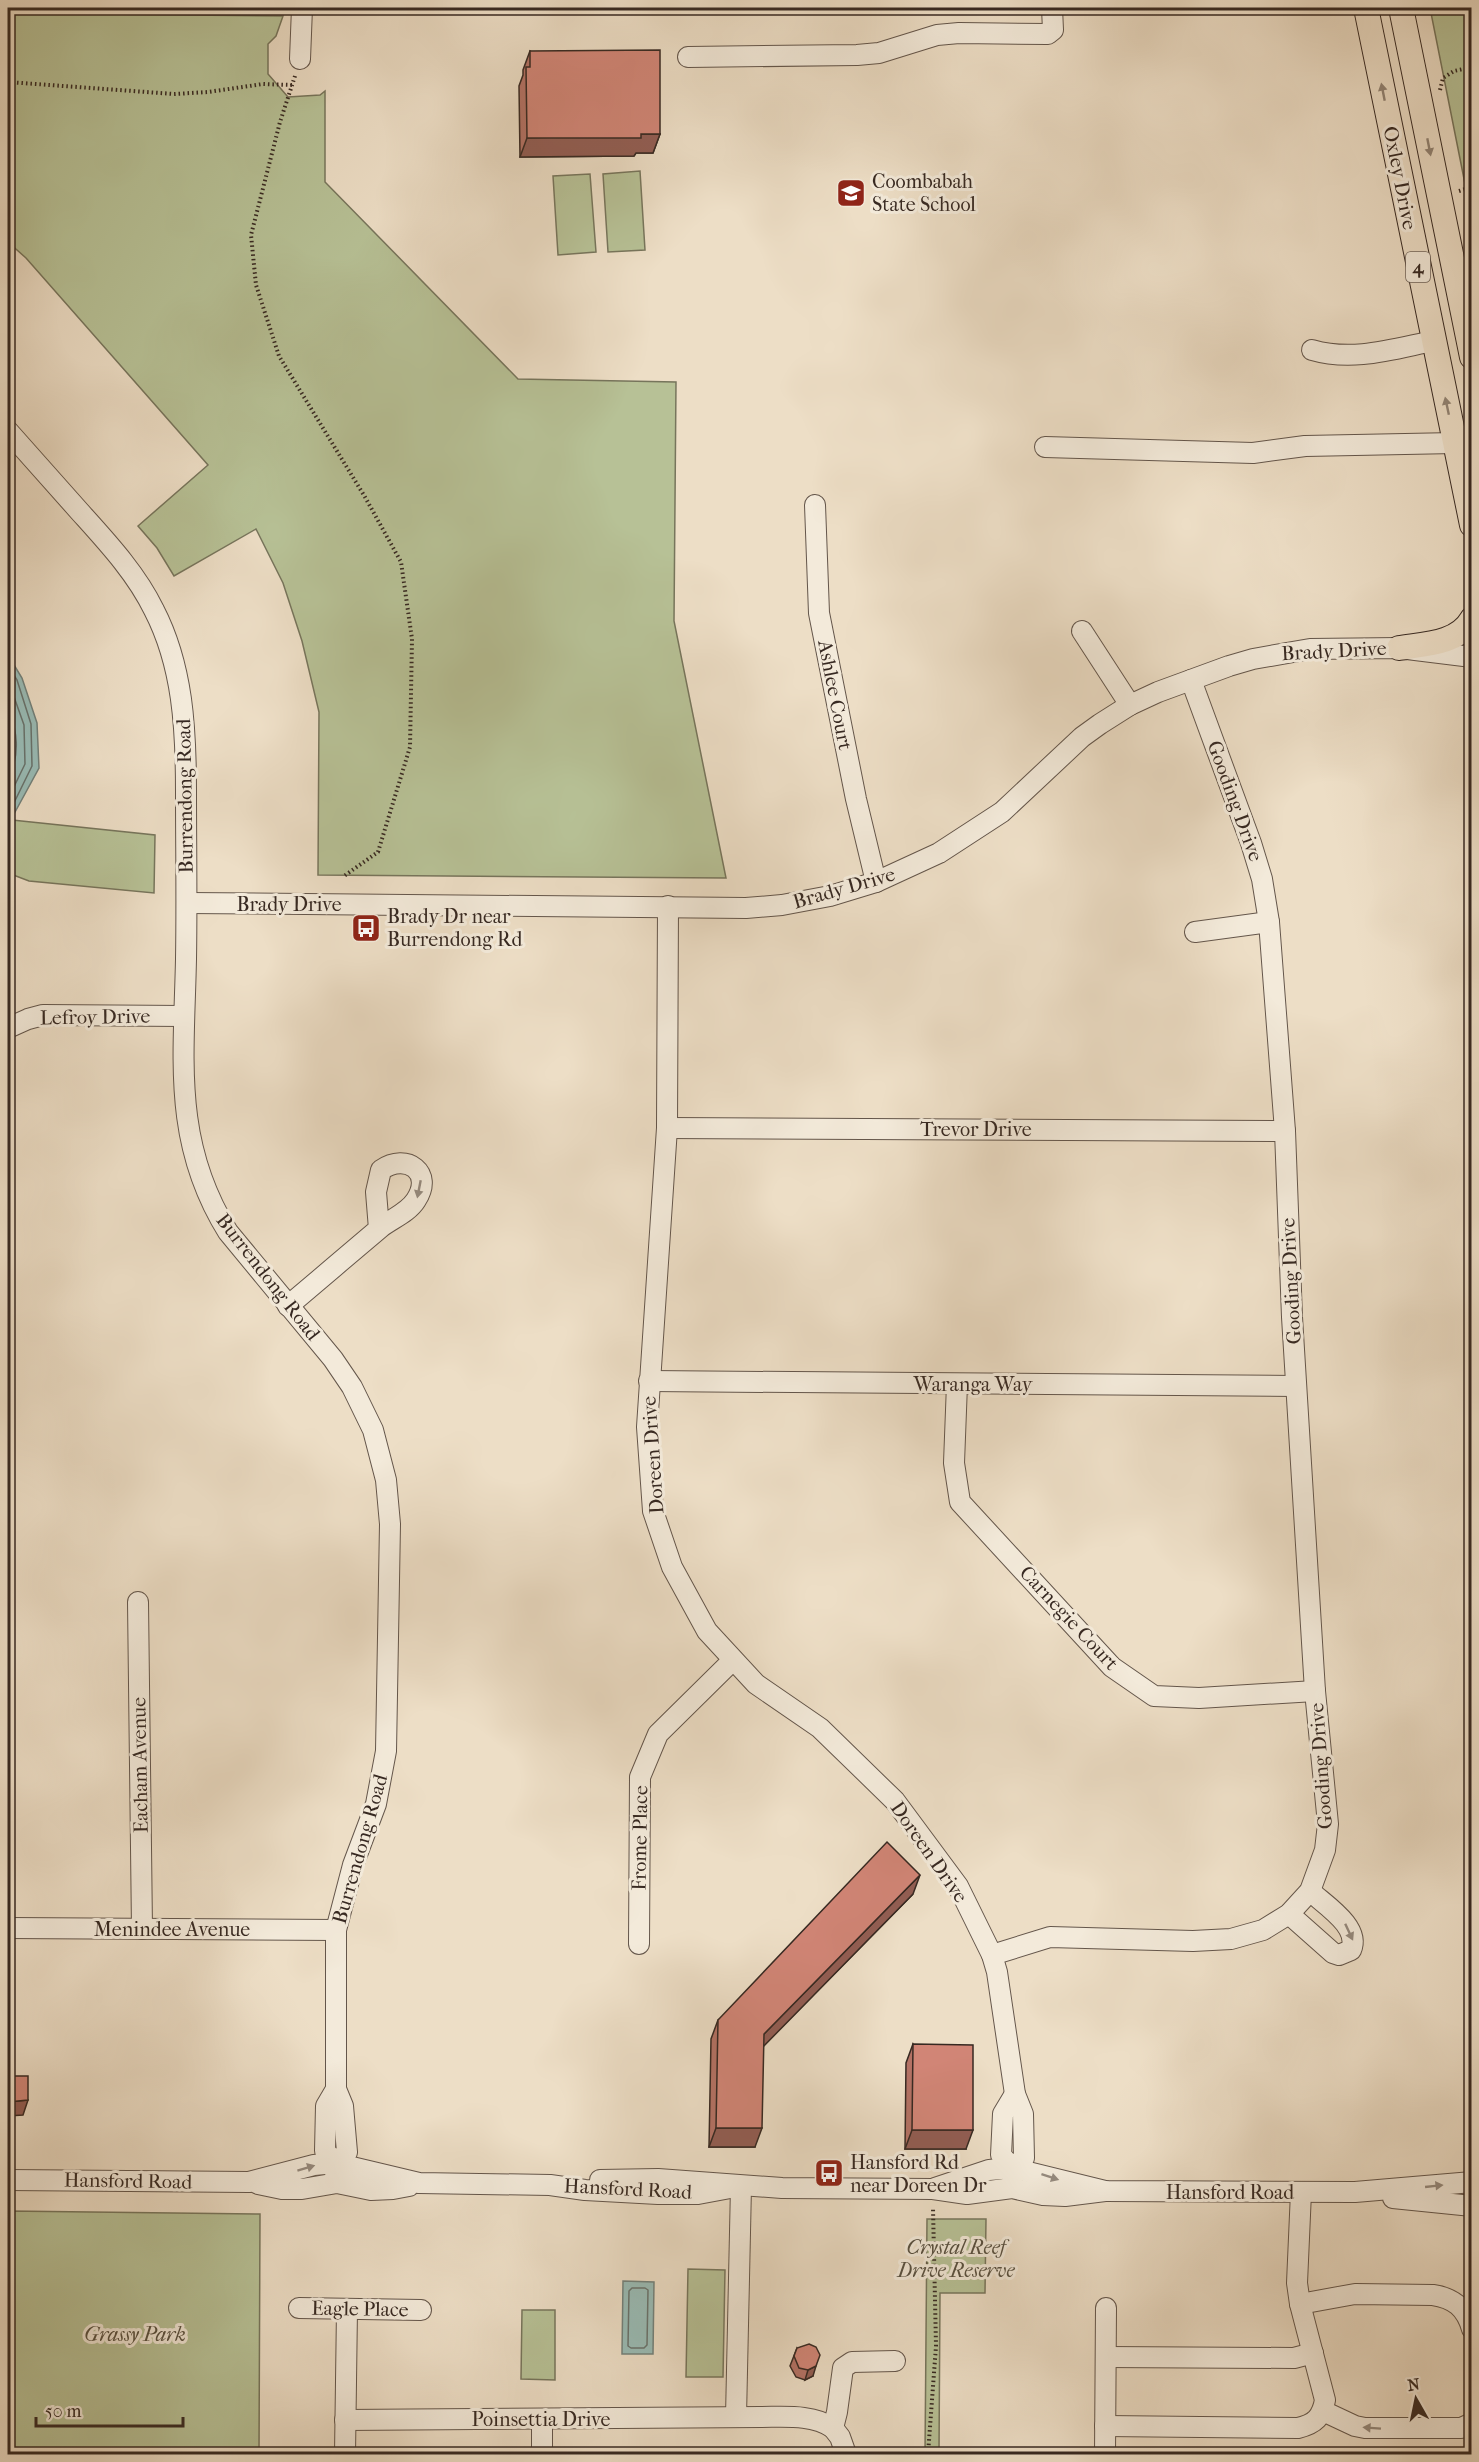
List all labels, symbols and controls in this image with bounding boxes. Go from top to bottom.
one-way arrow [1378,82,1387,101]
street label: Oxley Drive [1379,124,1421,232]
one-way arrow [1425,138,1434,157]
place label: Coombabah State School [872,170,976,216]
school or university icon: Coombabah State School [835,177,867,209]
road number: 4 [1406,252,1430,282]
one-way arrow [1442,397,1451,416]
street label: Ashlee Court [813,637,857,752]
street label: Brady Drive [1281,637,1387,665]
street label: Burrendong Road [172,717,198,874]
street label: Gooding Drive [1203,738,1268,865]
street label: Brady Drive [790,862,898,914]
street label: Brady Drive [236,893,342,916]
place label: Brady Dr near Burrendong Rd [387,905,523,951]
bus stop icon: Brady Dr near Burrendong Rd [350,912,382,944]
street label: Lefroy Drive [40,1005,150,1029]
street label: Trevor Drive [920,1118,1032,1141]
one-way arrow [414,1180,423,1199]
street label: Burrendong Road [211,1209,325,1346]
street label: Gooding Drive [1276,1217,1306,1345]
street label: Waranga Way [913,1373,1034,1396]
street label: Doreen Drive [637,1395,669,1515]
street label: Carnegie Court [1015,1561,1123,1675]
street label: Eacham Avenue [127,1697,153,1833]
street label: Gooding Drive [1305,1702,1337,1830]
street label: Burrendong Road [328,1770,393,1926]
street label: Frome Place [628,1785,652,1891]
street label: Doreen Drive [886,1797,972,1907]
street label: Menindee Avenue [94,1918,250,1941]
one-way arrow [1345,1924,1354,1941]
place label: Hansford Rd near Doreen Dr [850,2151,987,2197]
bus stop icon: Hansford Rd near Doreen Dr [813,2157,845,2189]
one-way arrow [297,2163,315,2172]
street label: Hansford Road [64,2168,193,2194]
one-way arrow [1041,2173,1059,2183]
street label: Hansford Road [563,2174,694,2204]
street label: Hansford Road [1166,2181,1295,2204]
one-way arrow [1425,2181,1444,2191]
park label: Crystal Reef Drive Reserve [896,2236,1015,2282]
street label: Eagle Place [311,2297,409,2321]
park label: Grassy Park [84,2323,186,2346]
north arrow [1386,2369,1446,2429]
text: N [1406,2374,1422,2395]
scale bar [36,2390,183,2428]
text: 50 m [45,2401,82,2422]
street label: Poinsettia Drive [472,2408,611,2431]
one-way arrow [1363,2423,1382,2432]

